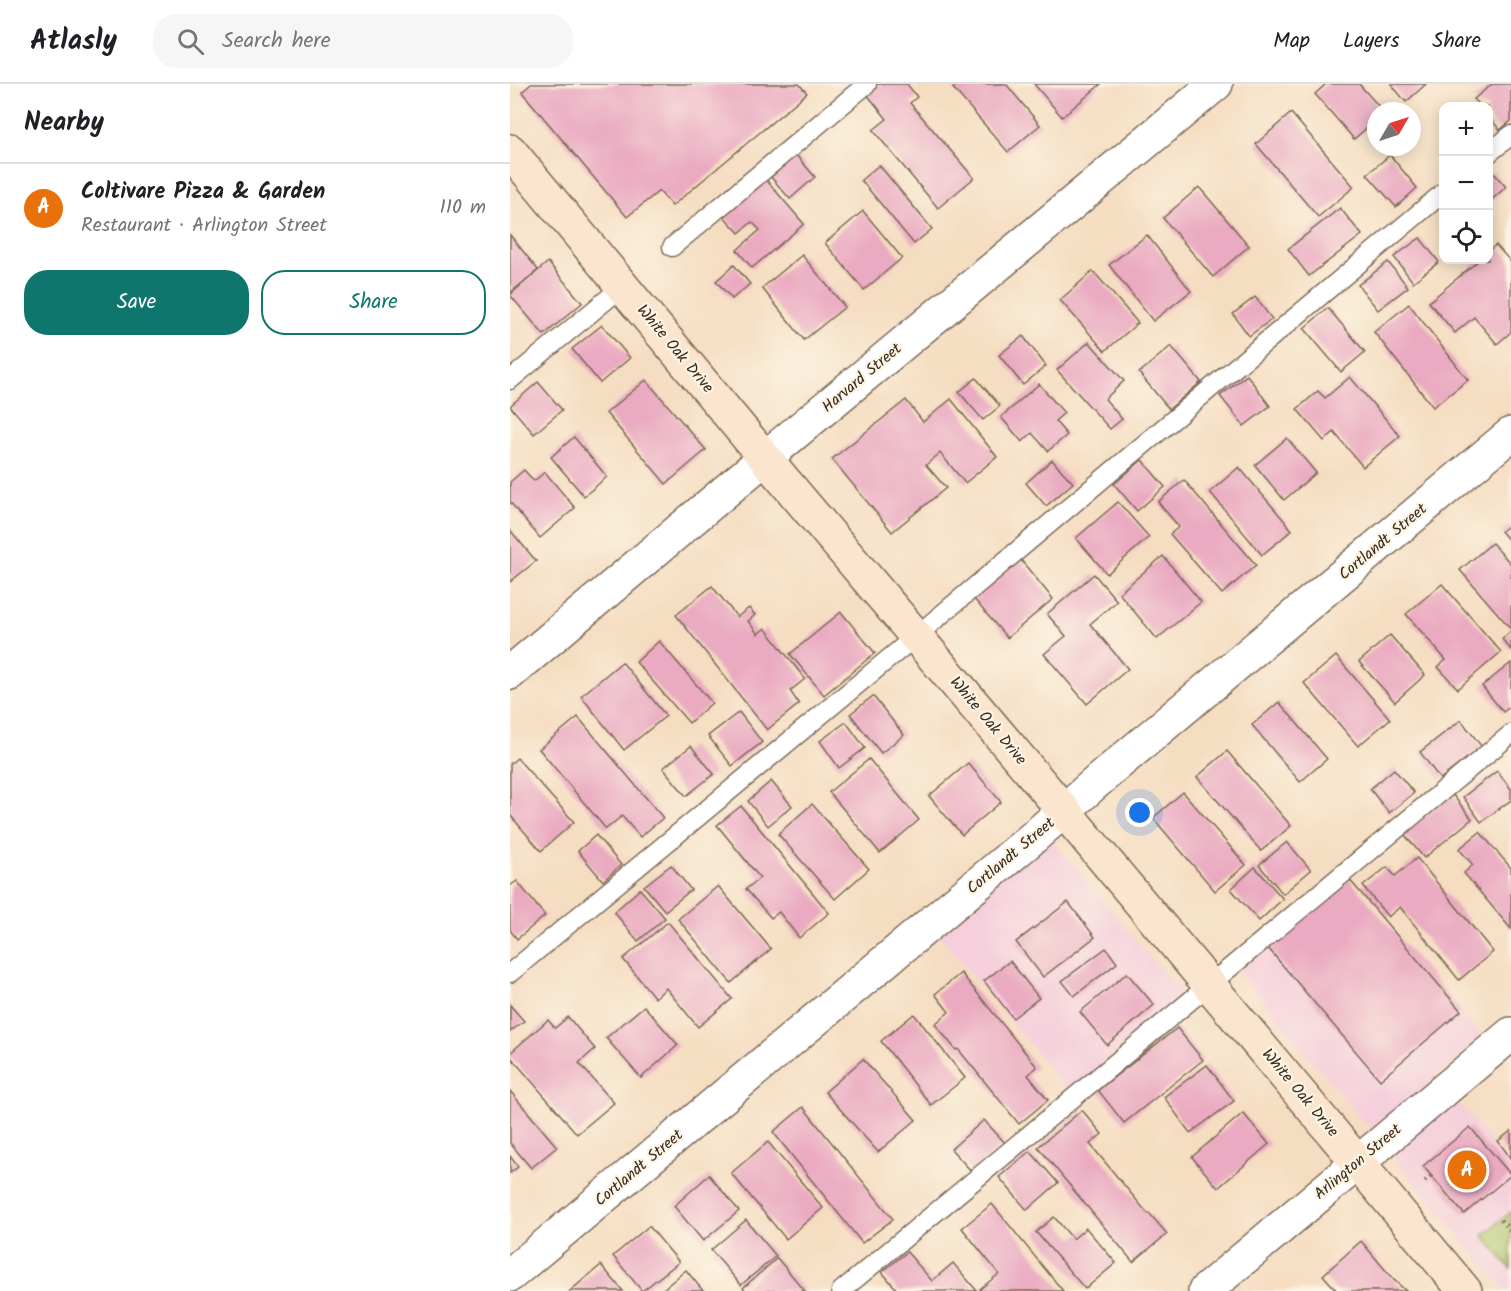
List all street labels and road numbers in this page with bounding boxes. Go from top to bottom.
street label: White Oak Drive [630,299,720,399]
street label: Harvard Street [816,336,908,419]
street label: Cortlandt Street [1333,497,1434,587]
street label: White Oak Drive [943,671,1033,771]
street label: Cortlandt Street [961,811,1062,901]
street label: White Oak Drive [1255,1043,1345,1143]
street label: Arlington Street [1309,1117,1408,1206]
street label: Cortlandt Street [589,1123,690,1213]

